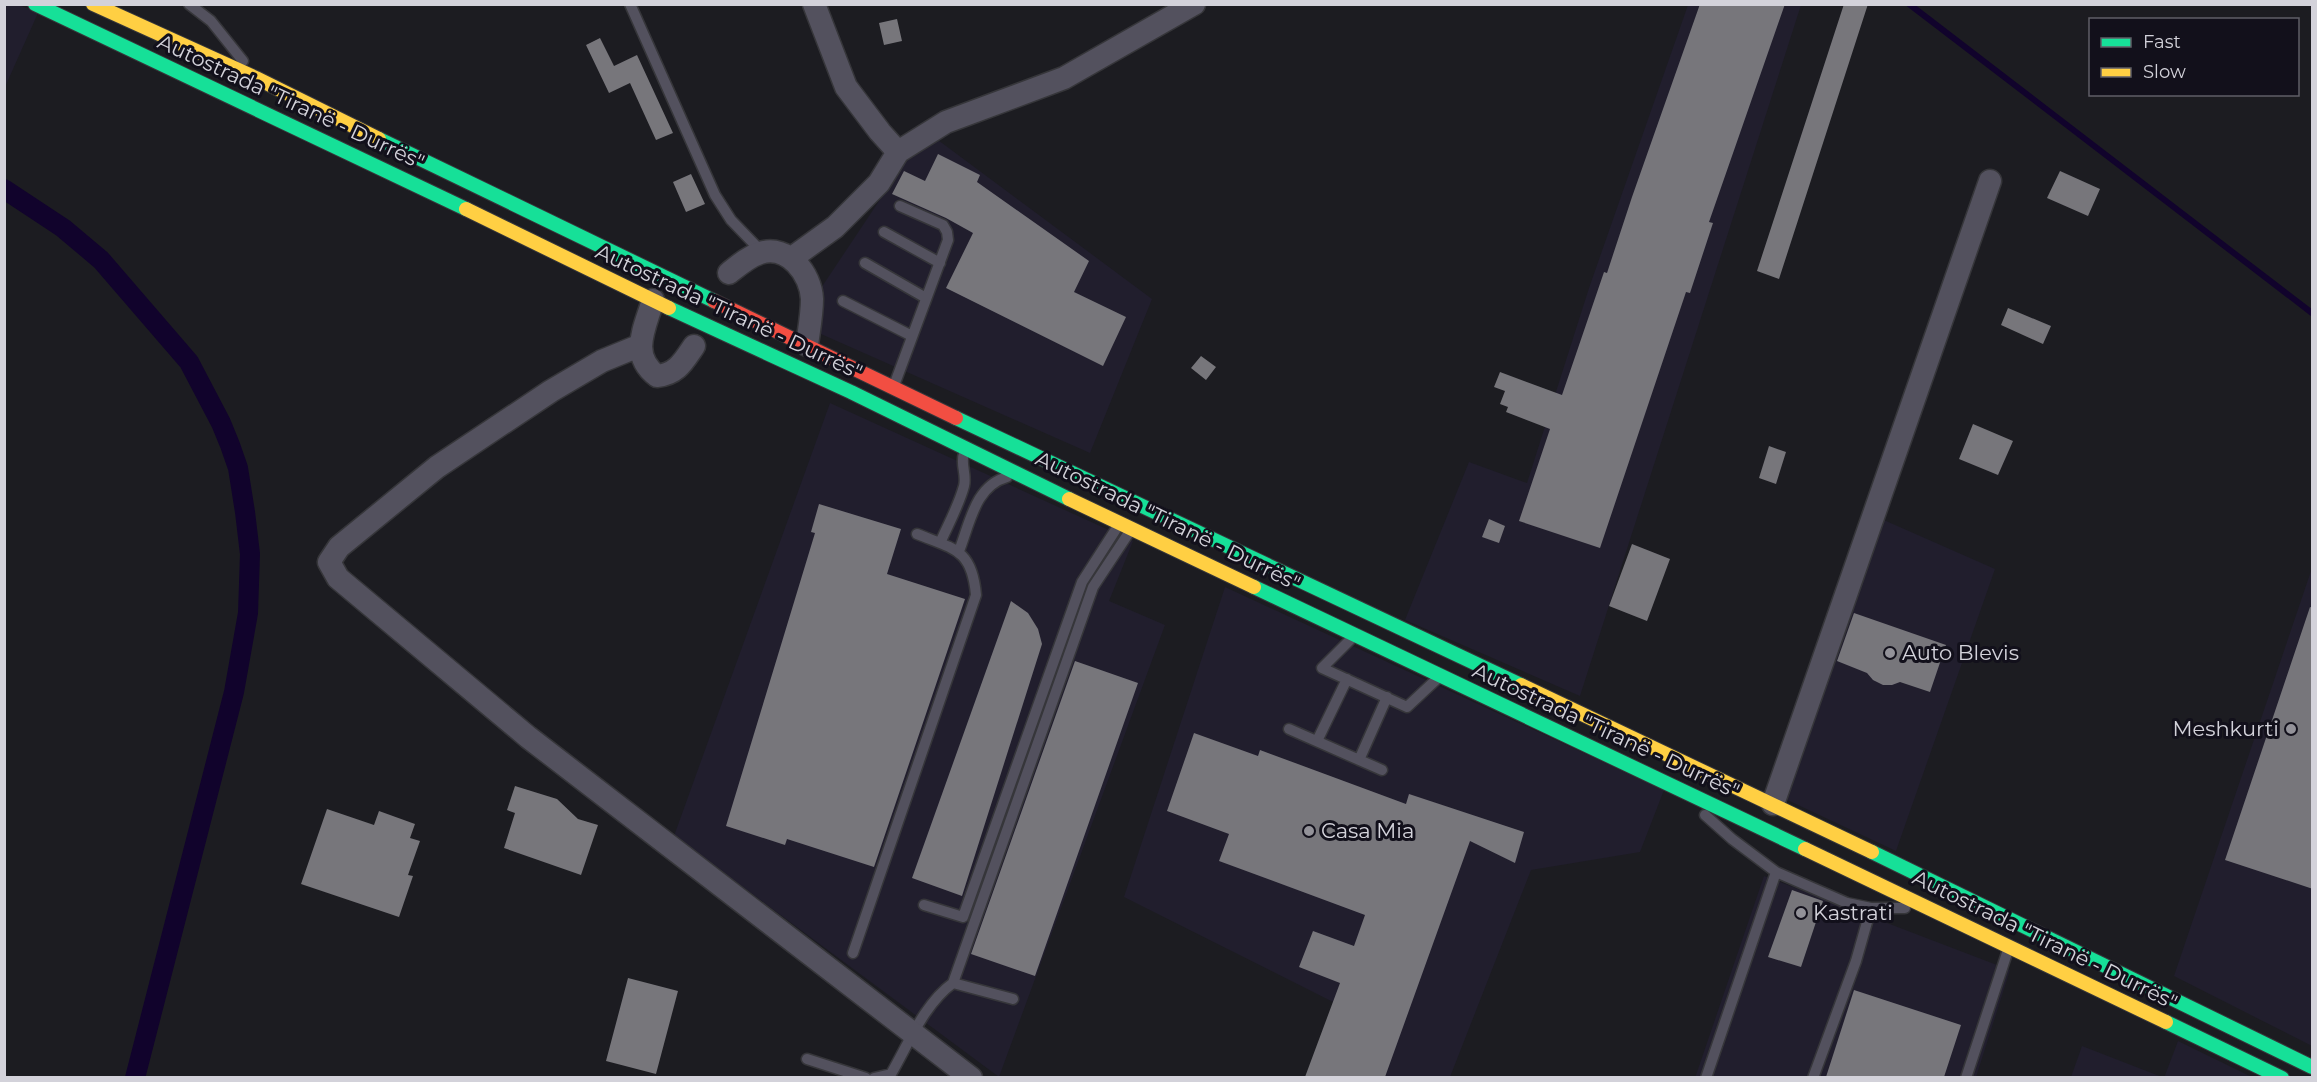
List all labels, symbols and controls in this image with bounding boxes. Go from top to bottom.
legend [2089,18,2299,96]
street label: Autostrada "Tiranë - Durrës" [154,29,428,174]
text: Fast [2143,31,2181,53]
text: Slow [2143,61,2186,83]
street label: Autostrada "Tiranë - Durrës" [592,239,866,384]
street label: Autostrada "Tiranë - Durrës" [1032,445,1305,596]
place label: Auto Blevis [1902,640,2019,665]
marker: Auto Blevis [1883,646,1897,660]
street label: Autostrada "Tiranë - Durrës" [1469,658,1743,803]
place label: Meshkurti [2172,716,2279,741]
marker: Meshkurti [2284,722,2298,736]
place label: Casa Mia [1321,818,1414,843]
marker: Casa Mia [1302,824,1316,838]
street label: Autostrada "Tiranë - Durrës" [1909,864,2182,1015]
place label: Kastrati [1813,900,1893,925]
marker: Kastrati [1794,906,1808,920]

